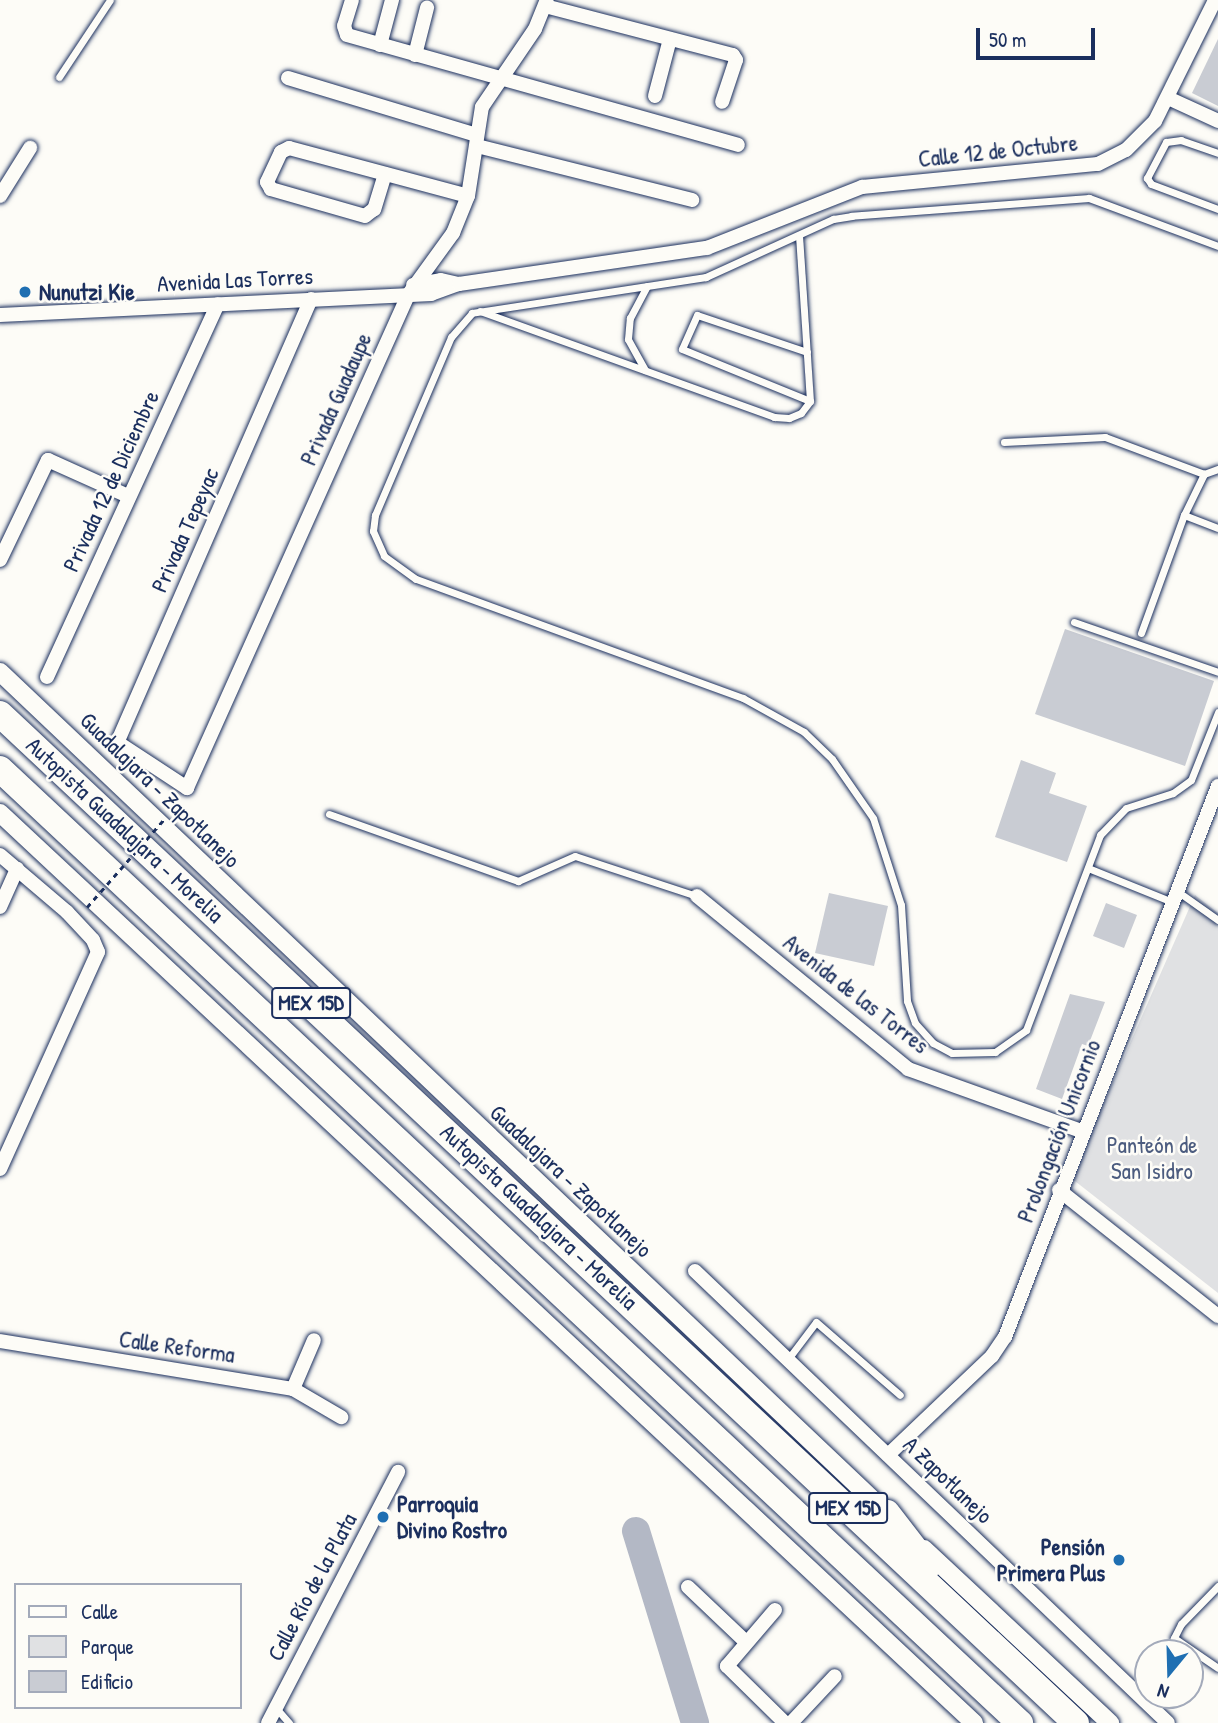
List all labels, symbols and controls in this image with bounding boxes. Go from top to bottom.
scale bar [980,14,1099,58]
text: 50 m [989,25,1026,54]
street label: Calle 12 de Octubre [917,129,1079,173]
street label: Avenida Las Torres [156,262,314,298]
place label: Nunutzi Kie [39,278,135,306]
marker: Nunutzi Kie [17,284,33,300]
street label: Privada Guadaupe [295,329,377,469]
street label: Privada 12 de Diciembre [57,386,165,576]
street label: Privada Tepeyac [145,464,225,596]
street label: Guadalajara - Zapotlanejo [74,707,246,873]
street label: Autopista Guadalajara - Morelia [21,731,229,929]
street label: Avenida de las Torres [778,929,934,1059]
road number: MEX 15D [271,986,351,1020]
street label: Prolongación Unicornio [1011,1036,1107,1226]
street label: Guadalajara - Zapotlanejo [484,1099,658,1263]
street label: Autopista Guadalajara - Morelia [435,1118,643,1316]
park label: Panteón de San Isidro [1107,1131,1197,1185]
street label: Calle Reforma [117,1325,237,1369]
street label: A Zapotlanejo [898,1431,998,1529]
place label: Parroquia Divino Rostro [397,1490,507,1544]
road number: MEX 15D [808,1490,888,1526]
street label: Calle Río de la Plata [262,1509,362,1665]
marker: Parroquia Divino Rostro [375,1509,391,1525]
place label: Pensión Primera Plus [997,1533,1105,1587]
marker: Pensión Primera Plus [1111,1552,1127,1568]
legend [14,1583,242,1709]
text: Calle [81,1597,118,1626]
text: Parque [81,1632,134,1661]
north arrow [1134,1639,1204,1709]
text: Edificio [81,1667,133,1696]
text: N [1154,1678,1172,1706]

